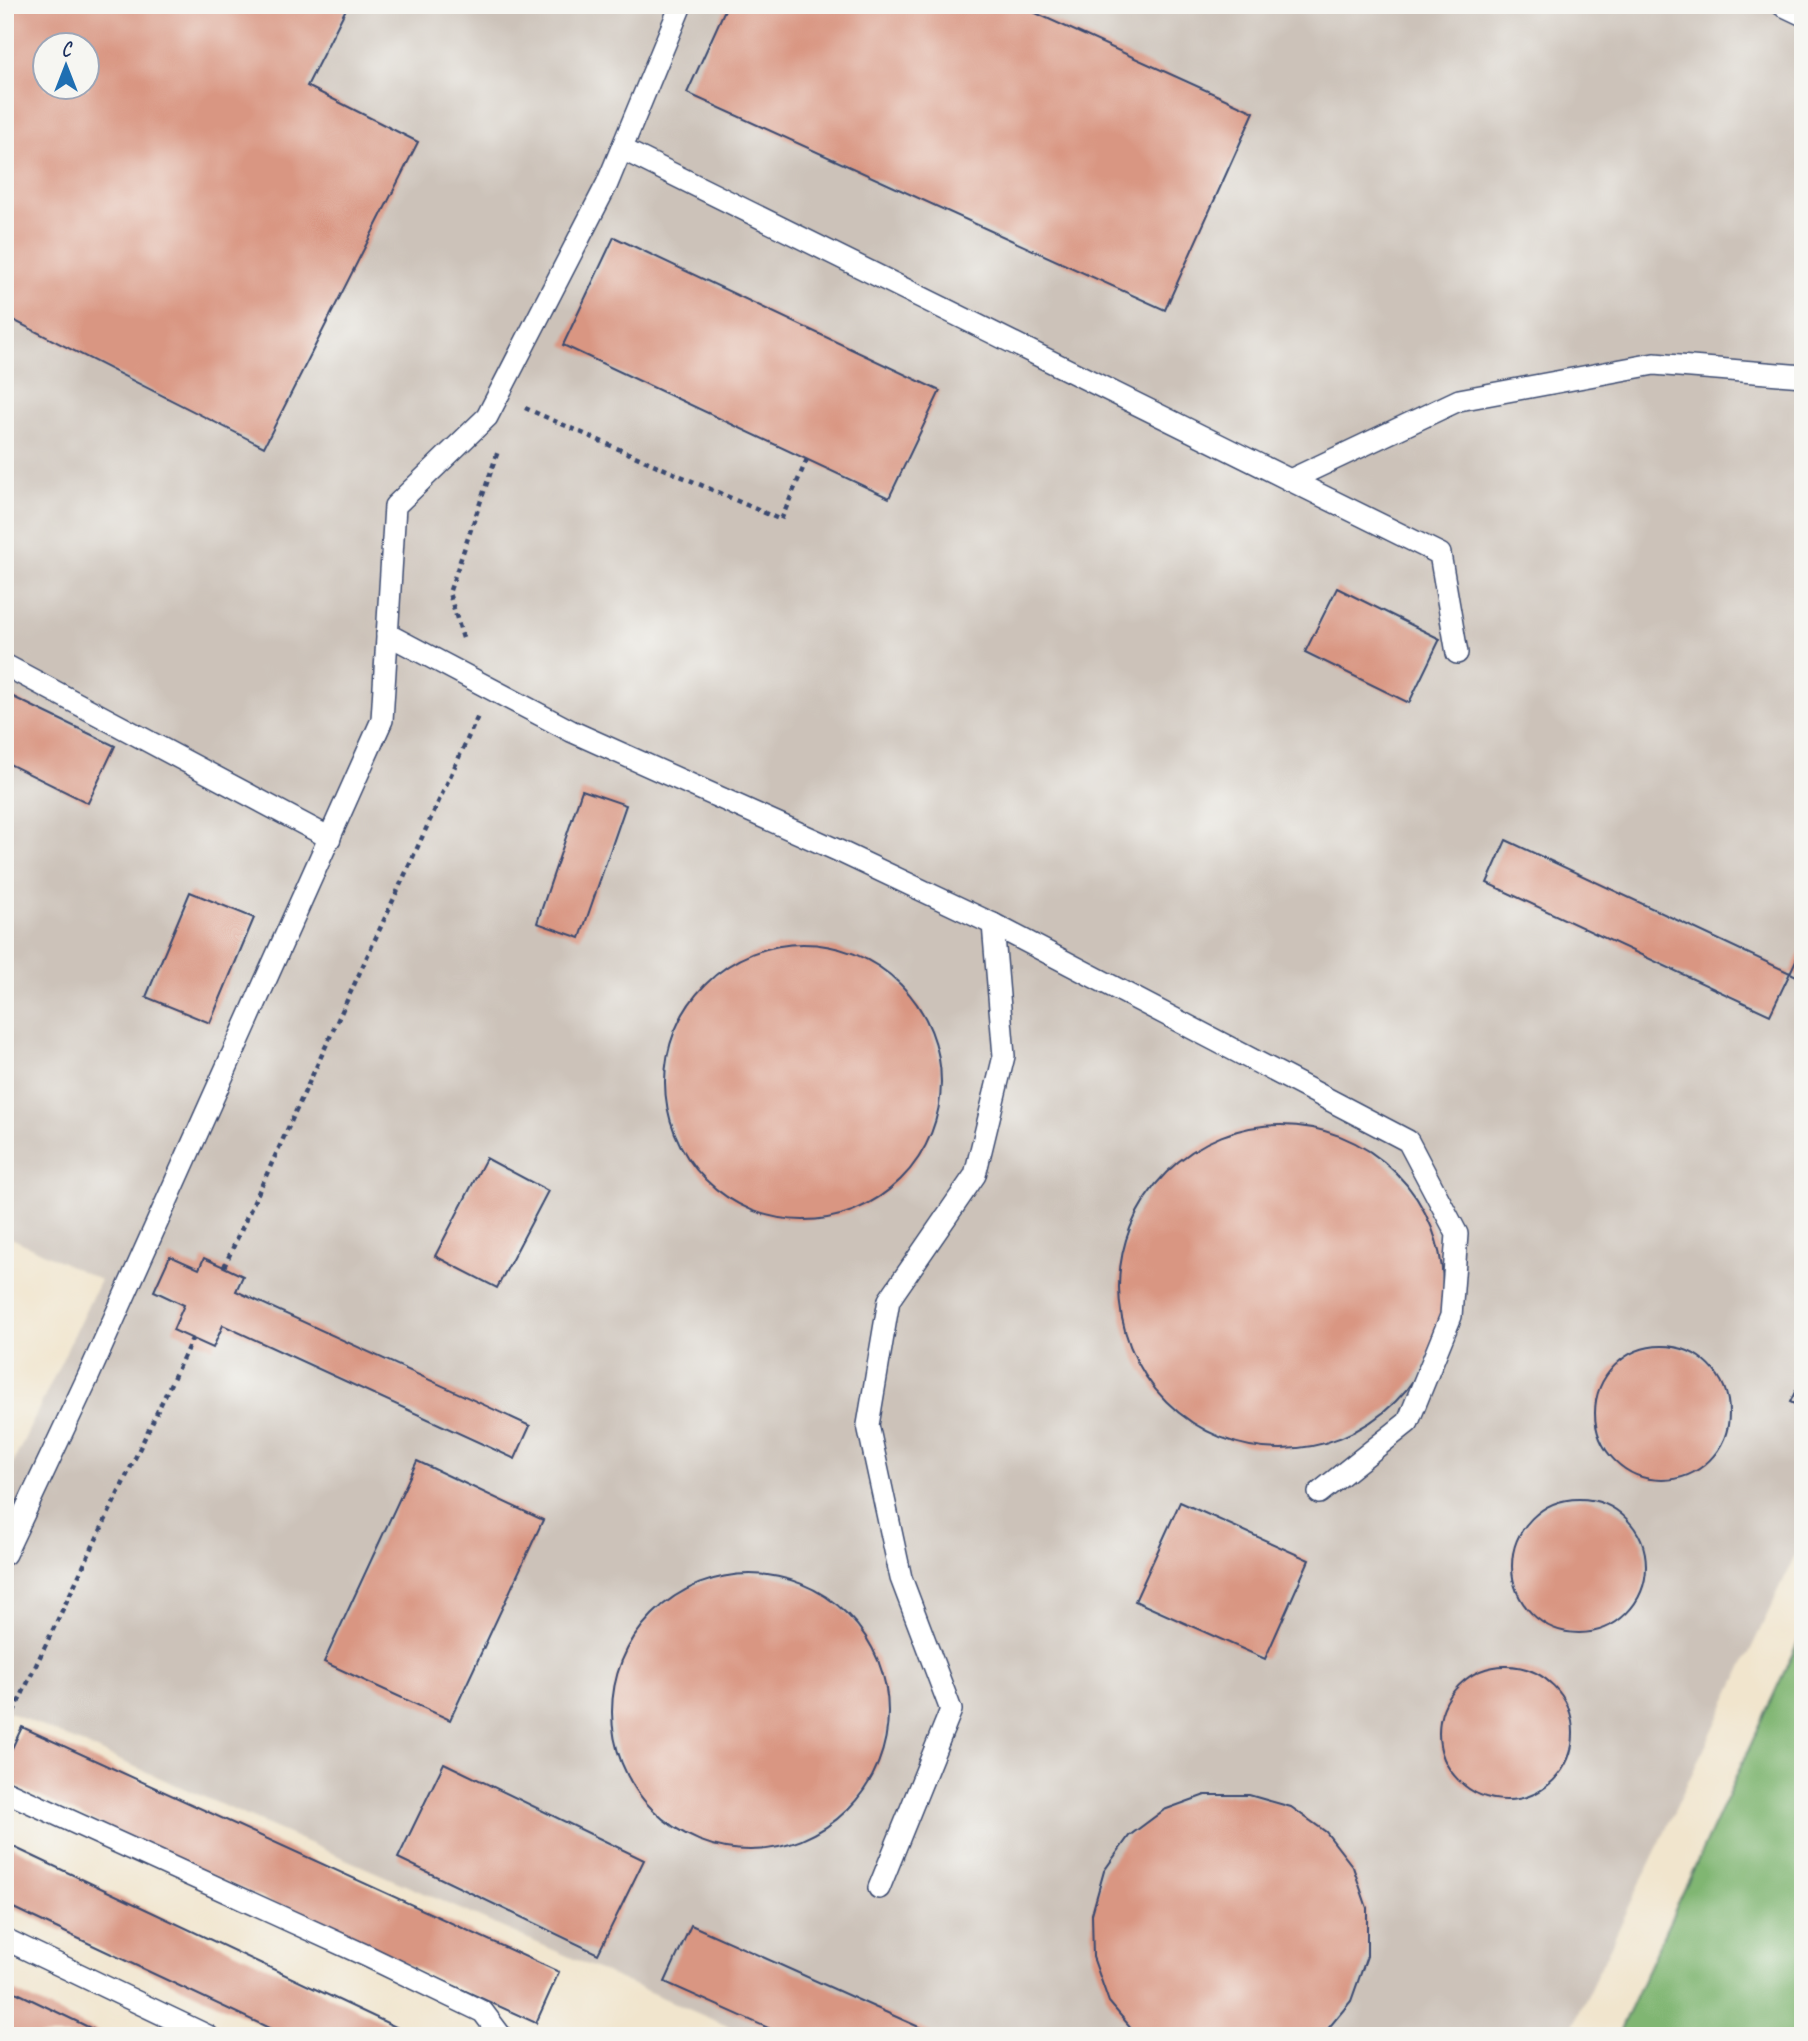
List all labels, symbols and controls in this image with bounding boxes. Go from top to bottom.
north arrow [32,32,102,102]
text: С [61,38,73,62]

